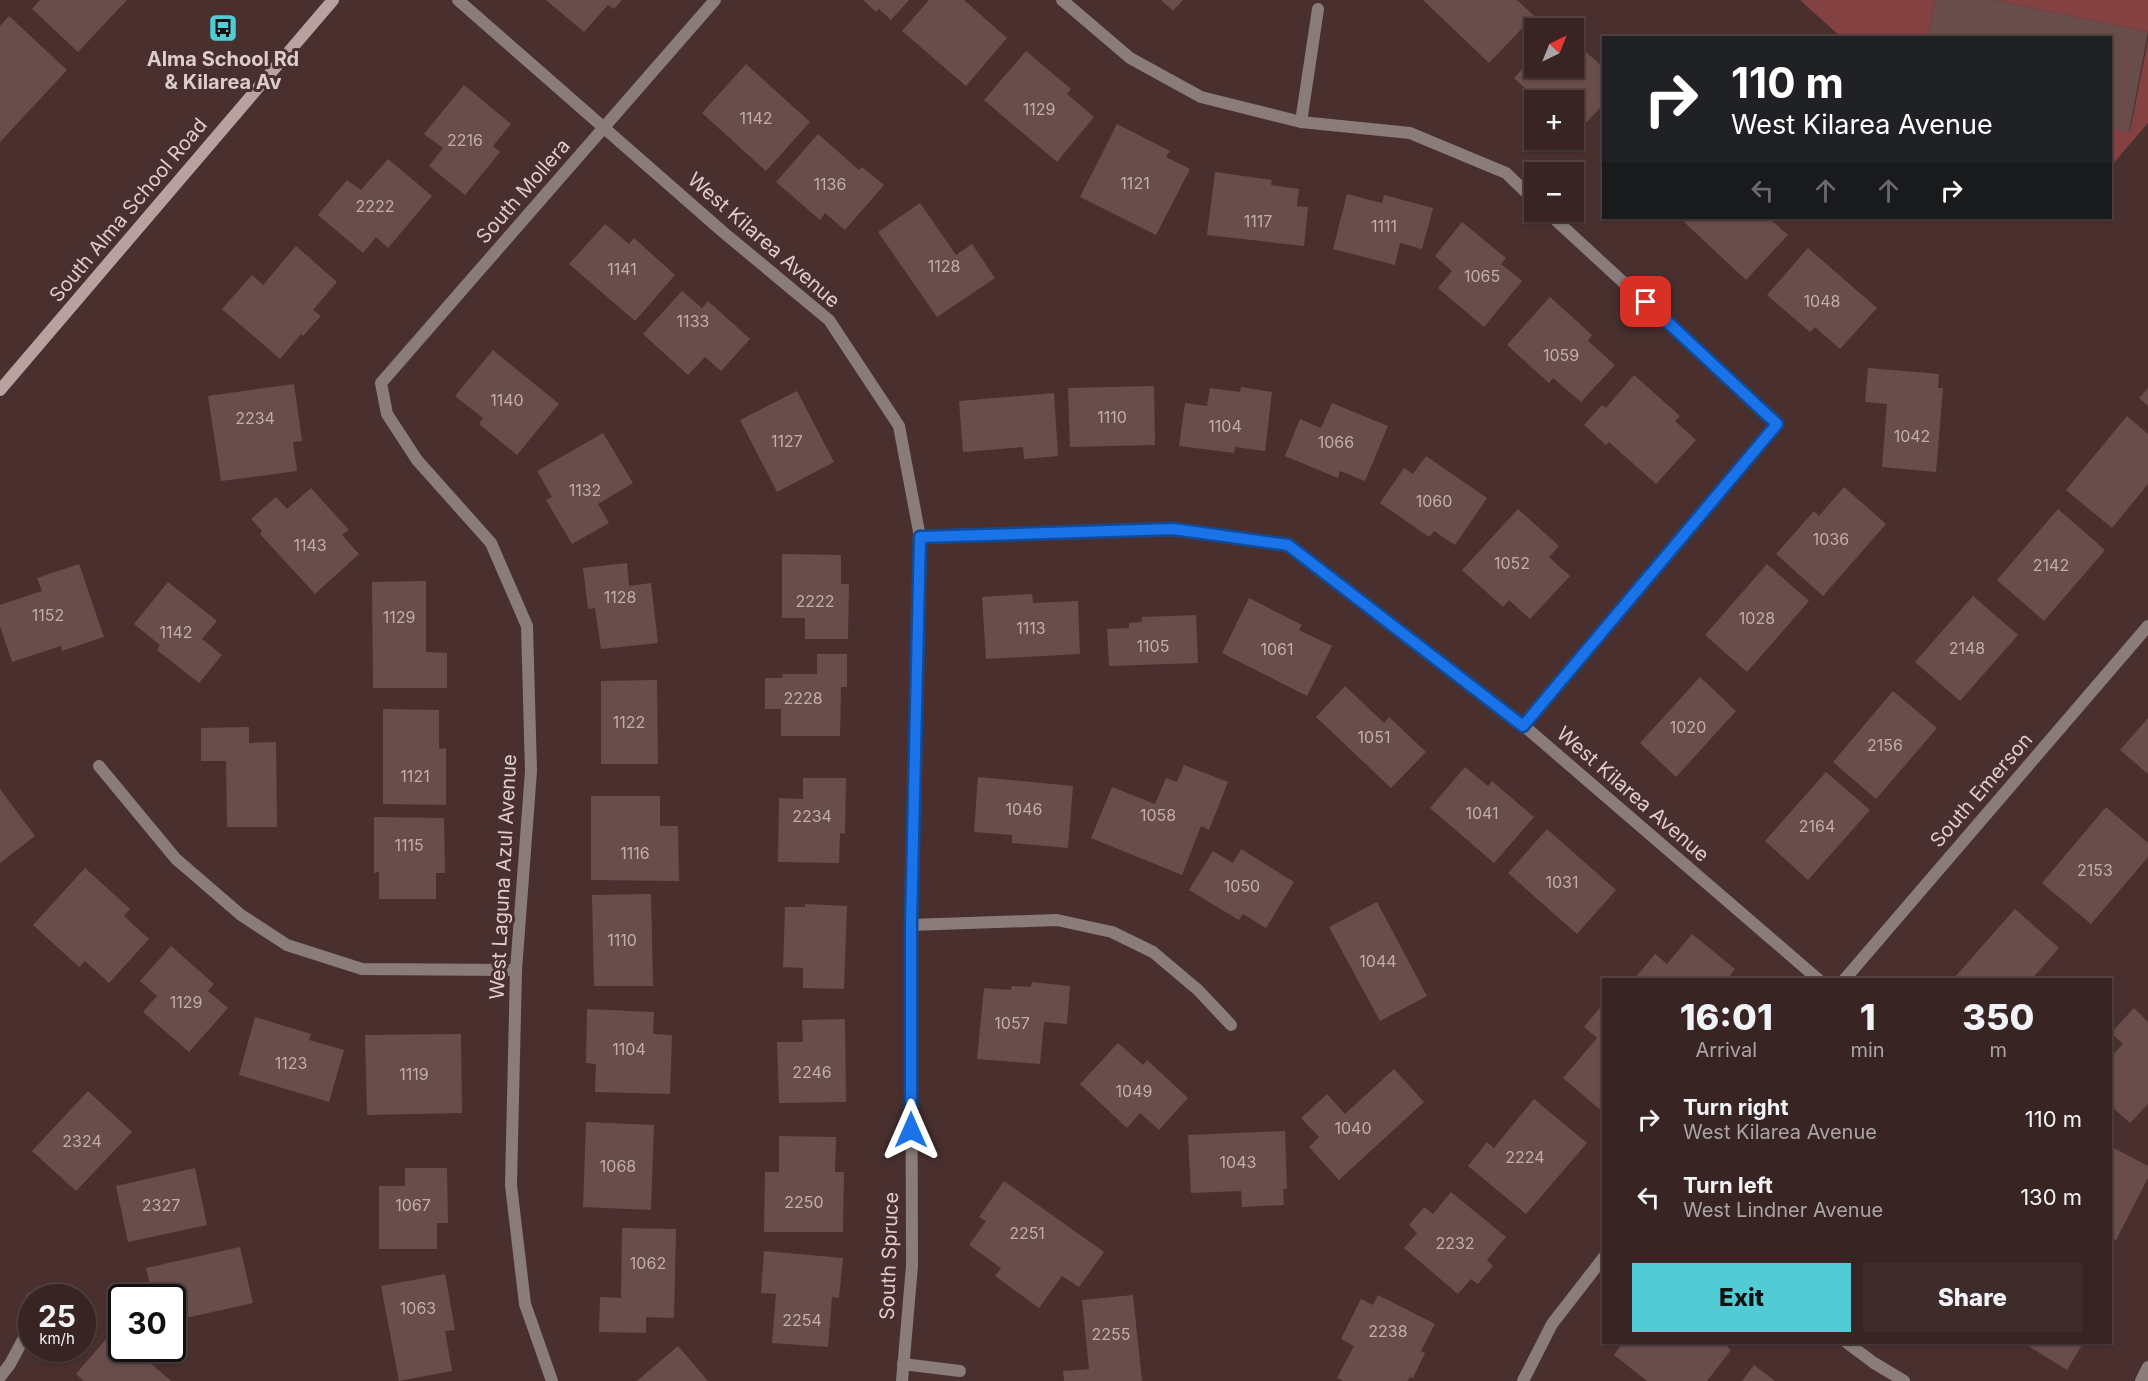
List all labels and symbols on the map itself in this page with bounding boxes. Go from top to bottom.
bus stop icon: Alma School Rd & Kilarea Av [207,12,239,44]
north arrow [1524,18,1584,78]
place label: Alma School Rd & Kilarea Av [147,47,299,94]
house number: 1129 [1023,99,1055,119]
house number: 1142 [739,108,773,128]
street label: South Alma School Road [44,113,212,307]
house number: 2216 [447,130,483,150]
street label: South Mollera [471,134,575,248]
street label: West Kilarea Avenue [683,167,845,313]
house number: 1121 [1120,173,1150,193]
house number: 1136 [814,174,846,194]
house number: 2222 [355,196,395,216]
house number: 1117 [1244,211,1272,231]
house number: 1111 [1371,216,1397,236]
house number: 1128 [928,256,960,276]
house number: 1141 [607,259,637,279]
house number: 1065 [1464,266,1500,286]
pin [1620,276,1671,327]
house number: 1048 [1804,291,1840,311]
house number: 1133 [677,311,709,331]
house number: 1059 [1543,345,1579,365]
house number: 1140 [490,390,524,410]
house number: 1110 [1097,407,1127,427]
house number: 2234 [235,408,275,428]
house number: 1104 [1208,416,1242,436]
house number: 1042 [1894,426,1930,446]
house number: 1127 [771,431,803,451]
house number: 1066 [1318,432,1354,452]
house number: 1132 [569,480,601,500]
house number: 1060 [1416,491,1452,511]
house number: 1036 [1813,529,1849,549]
house number: 1143 [293,535,327,555]
house number: 1052 [1494,553,1530,573]
house number: 2142 [2033,555,2069,575]
house number: 1128 [604,587,636,607]
house number: 2222 [795,591,835,611]
house number: 1152 [32,605,64,625]
house number: 1129 [383,607,415,627]
house number: 1028 [1739,608,1775,628]
house number: 1113 [1016,618,1046,638]
house number: 1142 [159,622,193,642]
house number: 1105 [1137,636,1169,656]
house number: 2148 [1949,638,1985,658]
house number: 1061 [1260,639,1294,659]
house number: 2228 [783,688,823,708]
house number: 1122 [613,712,645,732]
house number: 1020 [1670,717,1706,737]
street label: West Kilarea Avenue [1552,721,1714,867]
house number: 1051 [1358,727,1390,747]
street label: South Emerson [1925,728,2037,852]
house number: 2156 [1867,735,1903,755]
street label: West Laguna Azul Avenue [485,754,521,1000]
house number: 1121 [400,766,430,786]
house number: 1046 [1006,799,1042,819]
house number: 1041 [1465,803,1499,823]
house number: 1058 [1140,805,1176,825]
house number: 2234 [792,806,832,826]
house number: 2164 [1799,816,1835,836]
house number: 1115 [394,835,424,855]
house number: 1116 [620,843,650,863]
house number: 2153 [2077,860,2113,880]
house number: 1031 [1546,872,1579,892]
house number: 1050 [1224,876,1260,896]
house number: 1110 [607,930,637,950]
house number: 1044 [1359,951,1397,971]
house number: 1129 [170,992,202,1012]
house number: 1057 [994,1013,1030,1033]
house number: 1104 [612,1039,646,1059]
house number: 1123 [275,1053,307,1073]
house number: 2246 [792,1062,832,1082]
house number: 1119 [399,1064,429,1084]
house number: 1049 [1116,1081,1152,1101]
position arrow [879,1098,943,1162]
house number: 1040 [1334,1118,1372,1138]
house number: 2324 [62,1131,102,1151]
house number: 2224 [1505,1147,1545,1167]
house number: 1043 [1220,1152,1256,1172]
house number: 1068 [600,1156,636,1176]
house number: 2250 [784,1192,824,1212]
street label: South Spruce [875,1192,903,1320]
house number: 2327 [142,1195,180,1215]
house number: 1067 [395,1195,431,1215]
house number: 2251 [1009,1223,1045,1243]
house number: 2232 [1435,1233,1475,1253]
house number: 1062 [630,1253,666,1273]
speed limit sign: 30 [108,1284,186,1362]
house number: 1063 [400,1298,436,1318]
house number: 2254 [782,1310,822,1330]
house number: 2238 [1368,1321,1408,1341]
house number: 2255 [1092,1324,1130,1344]

